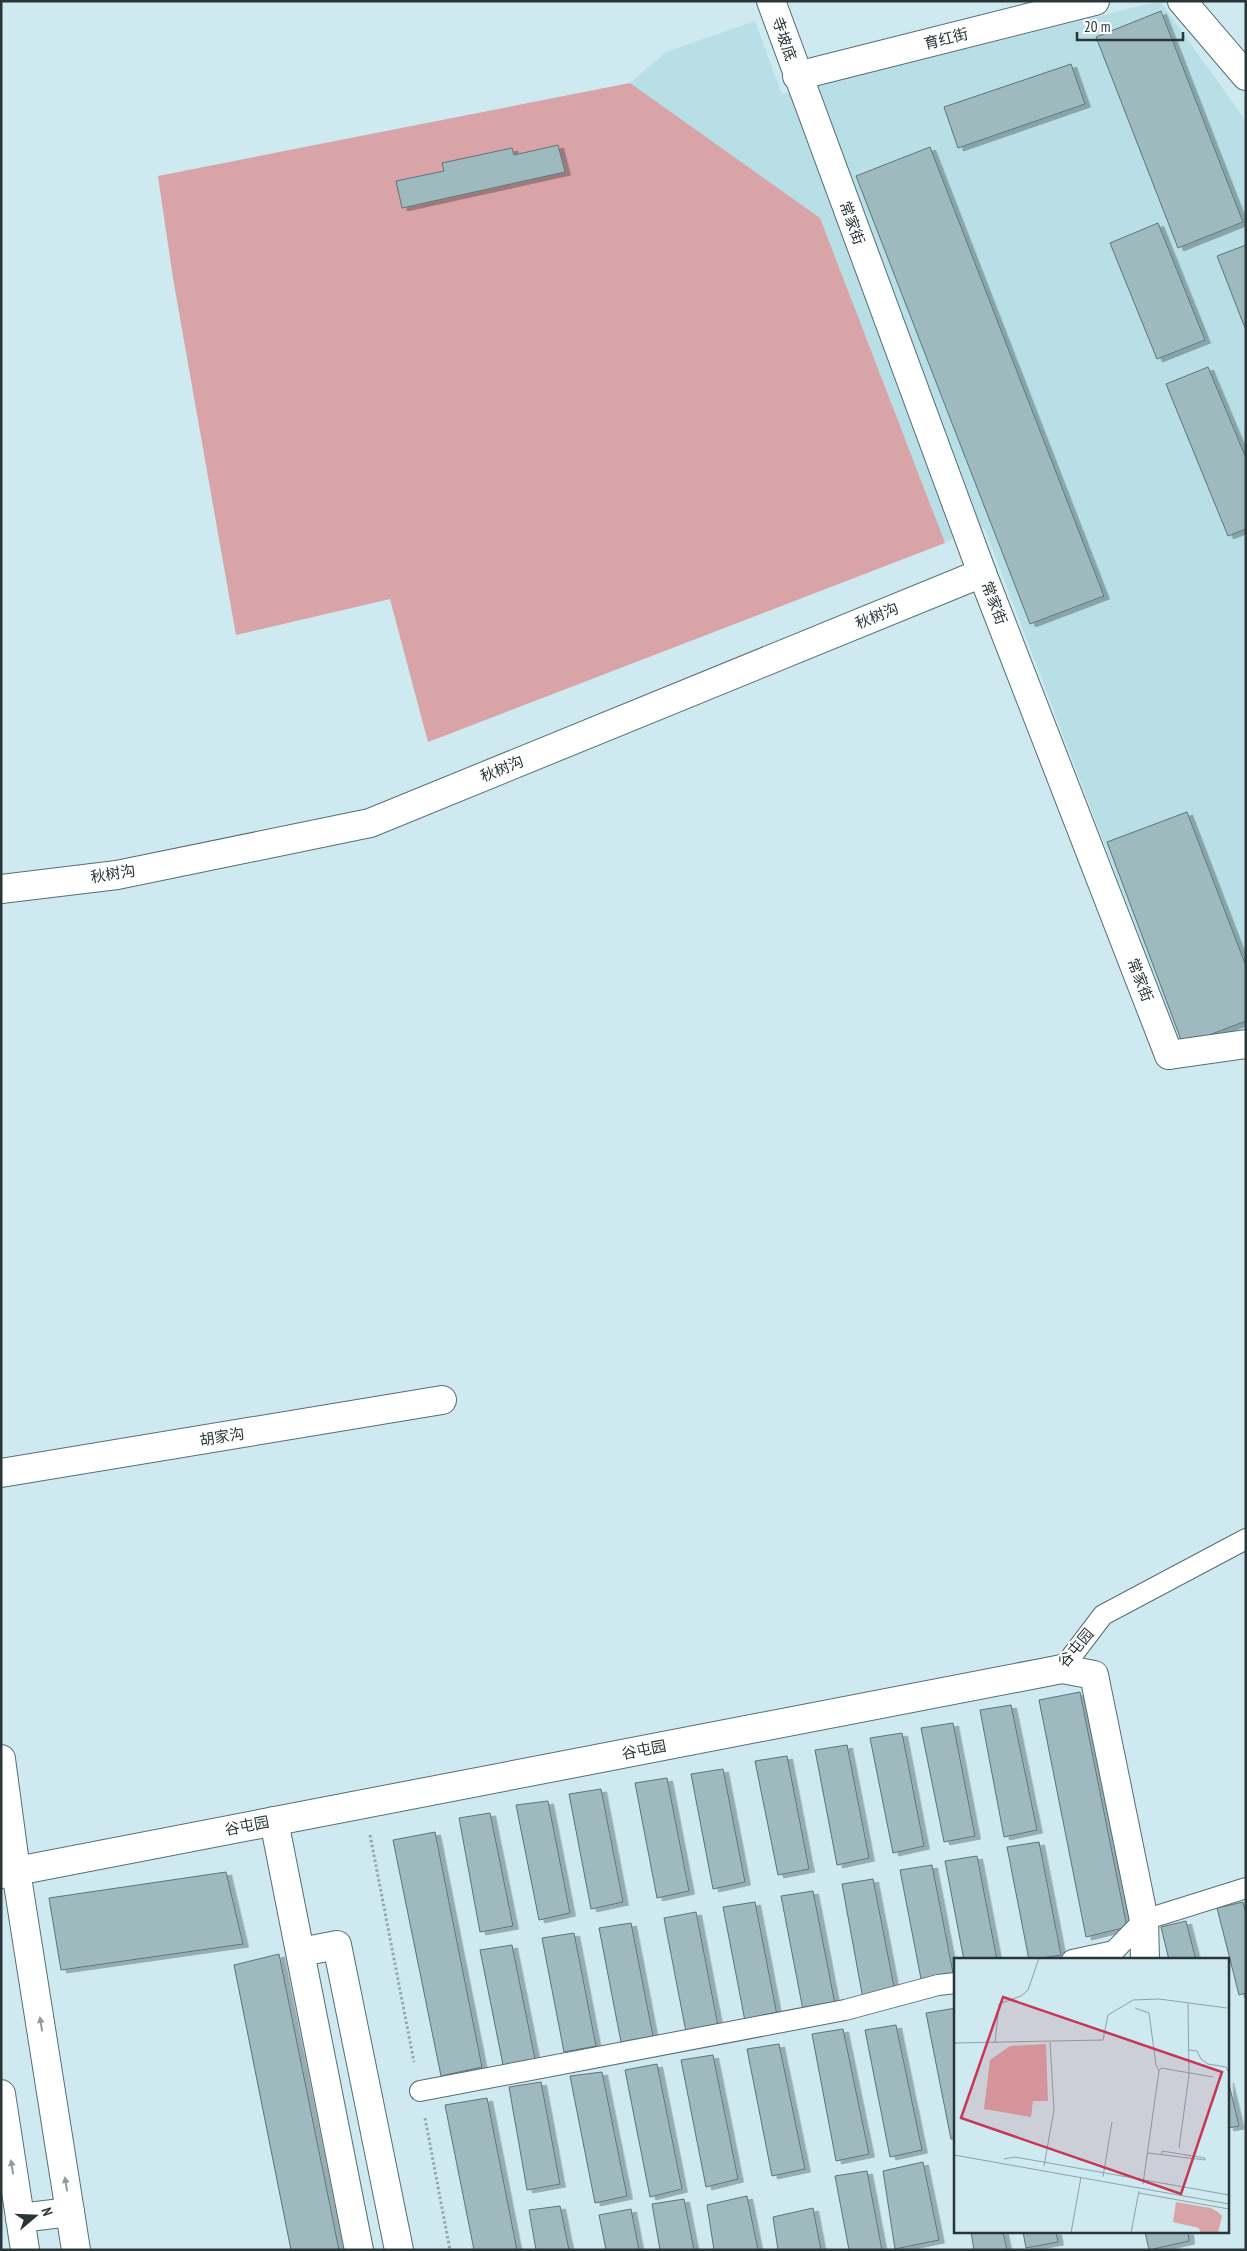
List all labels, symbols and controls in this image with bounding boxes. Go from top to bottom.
scale bar [1077,10,1183,42]
street label: 寺坡底 [768,14,801,63]
text: 20 m [1084,17,1110,36]
street label: 育红街 [922,24,970,53]
street label: 常家街 [836,198,869,247]
street label: 常家街 [978,578,1011,627]
street label: 秋树沟 [852,598,901,633]
street label: 秋树沟 [477,751,526,786]
street label: 秋树沟 [89,861,137,886]
street label: 常家街 [1124,955,1157,1004]
street label: 胡家沟 [198,1424,246,1449]
street label: 谷屯园 [1054,1624,1097,1671]
street label: 谷屯园 [620,1736,668,1763]
street label: 谷屯园 [223,1812,271,1839]
inset map [954,1958,1230,2234]
one-way arrow [36,2015,44,2031]
one-way arrow [8,2159,16,2175]
one-way arrow [62,2176,70,2192]
north arrow [10,2191,60,2241]
text: N [38,2205,57,2218]

